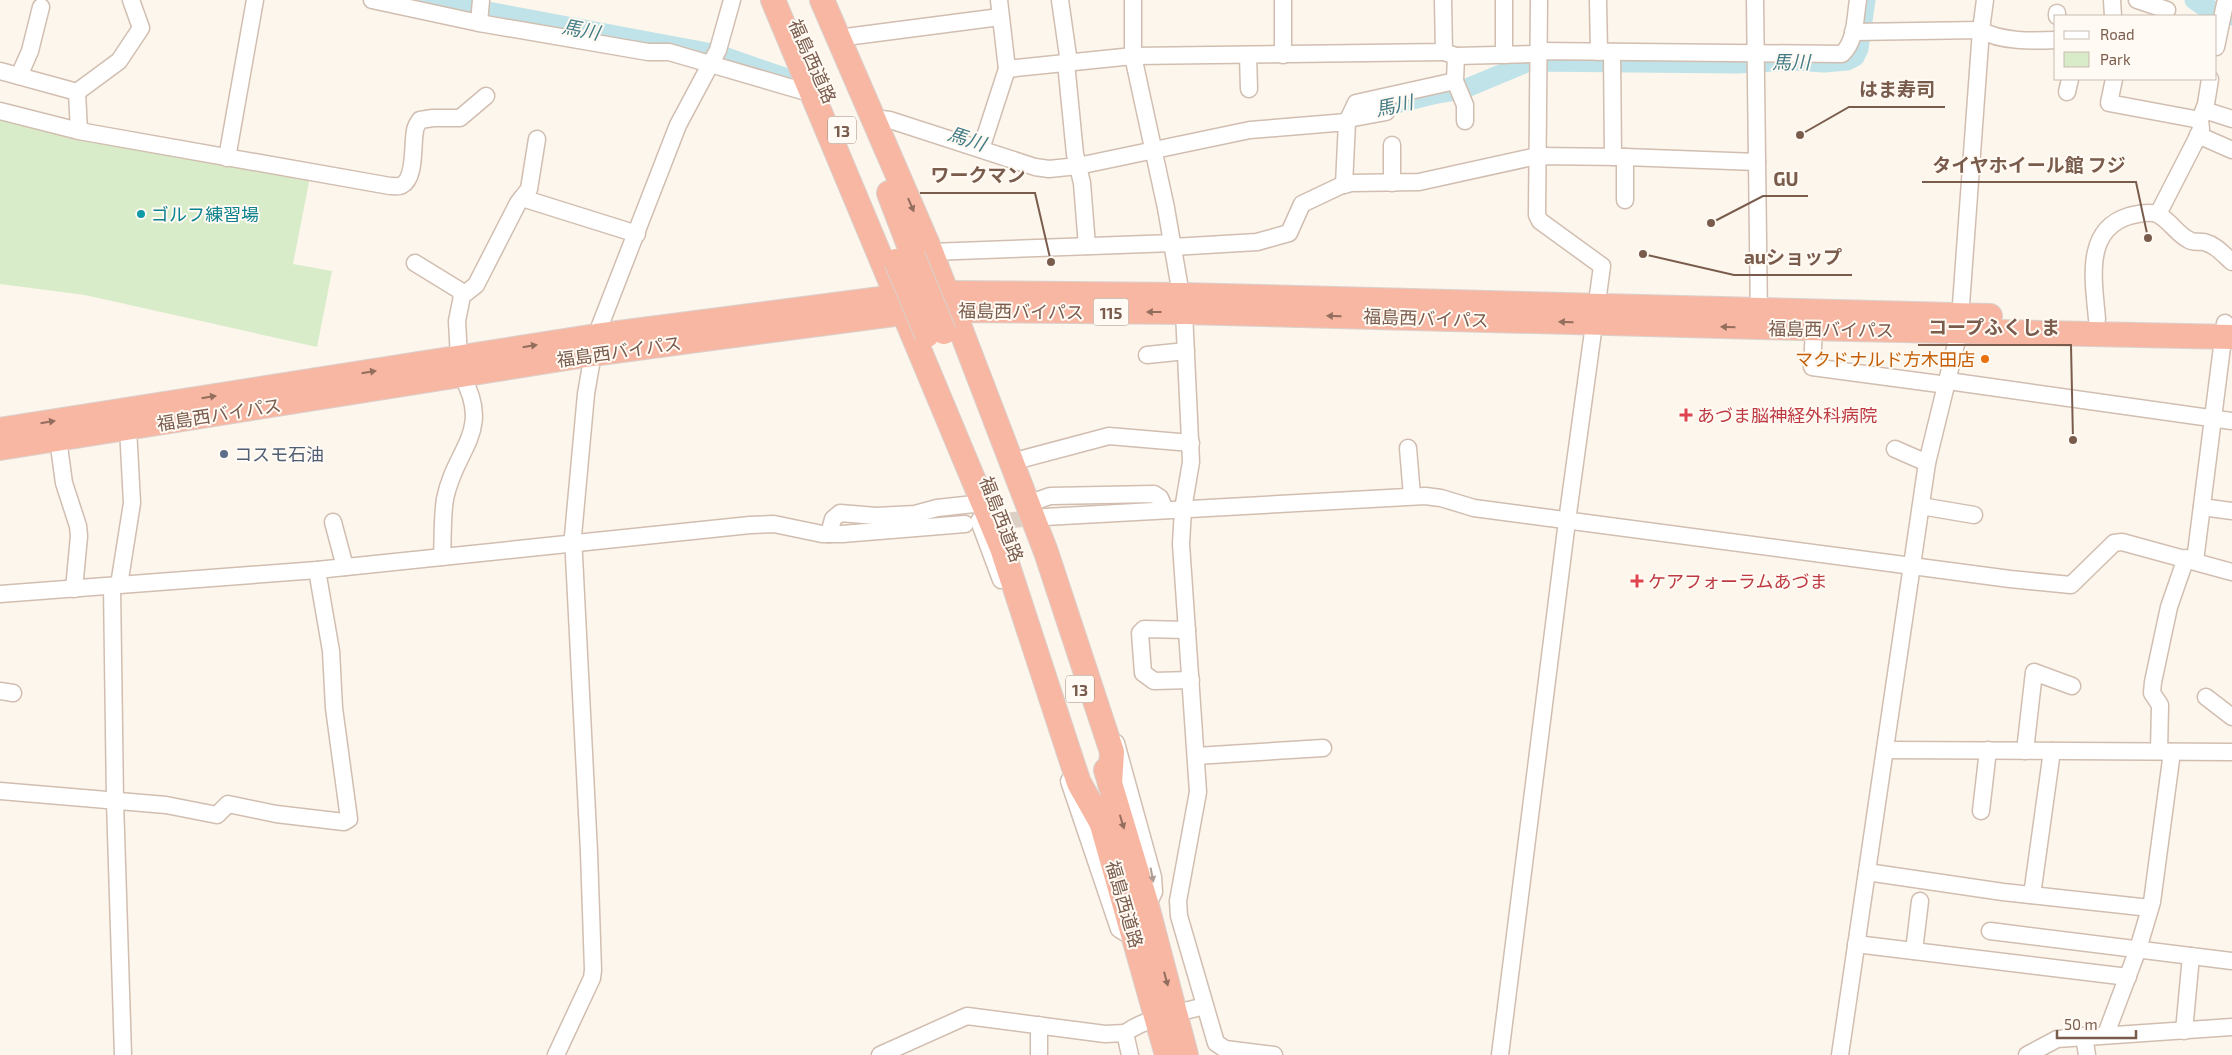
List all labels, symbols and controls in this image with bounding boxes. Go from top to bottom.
water label: 馬川 [560,14,604,44]
street label: 福島西道路 [785,15,841,107]
legend [2054,15,2217,80]
text: Road [2100,25,2135,43]
water label: 馬川 [1772,50,1812,73]
text: Park [2100,50,2131,68]
callout: はま寿司 [1849,73,1945,107]
text: はま寿司 [1859,77,1935,100]
water label: 馬川 [1373,89,1417,120]
road number: 13 [828,116,856,144]
water label: 馬川 [945,121,991,155]
callout: タイヤホイール館 フジ [1922,148,2136,182]
text: タイヤホイール館 フジ [1932,153,2126,176]
callout: ワークマン [920,159,1035,193]
callout: GU [1763,162,1808,196]
text: ワークマン [930,163,1026,186]
text: GU [1773,167,1799,190]
one-way arrow [908,198,916,212]
place label: ゴルフ練習場 [151,203,259,225]
marker: ゴルフ練習場 [135,208,147,220]
callout: auショップ [1734,241,1852,275]
text: auショップ [1744,245,1842,268]
road number: 115 [1094,298,1128,326]
street label: 福島西バイパス [958,299,1084,323]
street label: 福島西バイパス [1363,305,1489,331]
one-way arrow [1145,308,1161,316]
callout: コープふくしま [1918,311,2071,345]
one-way arrow [1325,312,1341,320]
text: コープふくしま [1928,315,2060,338]
street label: 福島西バイパス [1768,317,1894,341]
one-way arrow [1558,318,1574,326]
one-way arrow [1720,322,1736,330]
street label: 福島西バイパス [555,331,683,371]
one-way arrow [522,342,538,350]
place label: マクドナルド方木田店 [1795,348,1975,370]
marker: マクドナルド方木田店 [1979,353,1991,365]
one-way arrow [362,367,378,375]
street label: 福島西バイパス [155,393,283,435]
one-way arrow [201,393,217,401]
place label: あづま脳神経外科病院 [1697,404,1877,426]
marker: あづま脳神経外科病院 [1679,408,1693,422]
one-way arrow [41,418,57,426]
place label: コスモ石油 [234,443,324,465]
marker: コスモ石油 [218,448,230,460]
street label: 福島西道路 [976,473,1028,565]
place label: ケアフォーラムあづま [1648,570,1827,592]
marker: ケアフォーラムあづま [1630,574,1644,588]
road number: 13 [1066,676,1094,702]
one-way arrow [1118,815,1126,830]
street label: 福島西道路 [1102,858,1148,950]
one-way arrow [1148,867,1156,883]
one-way arrow [1162,971,1170,986]
scale bar [2057,1008,2136,1040]
text: 50 m [2064,1015,2098,1033]

